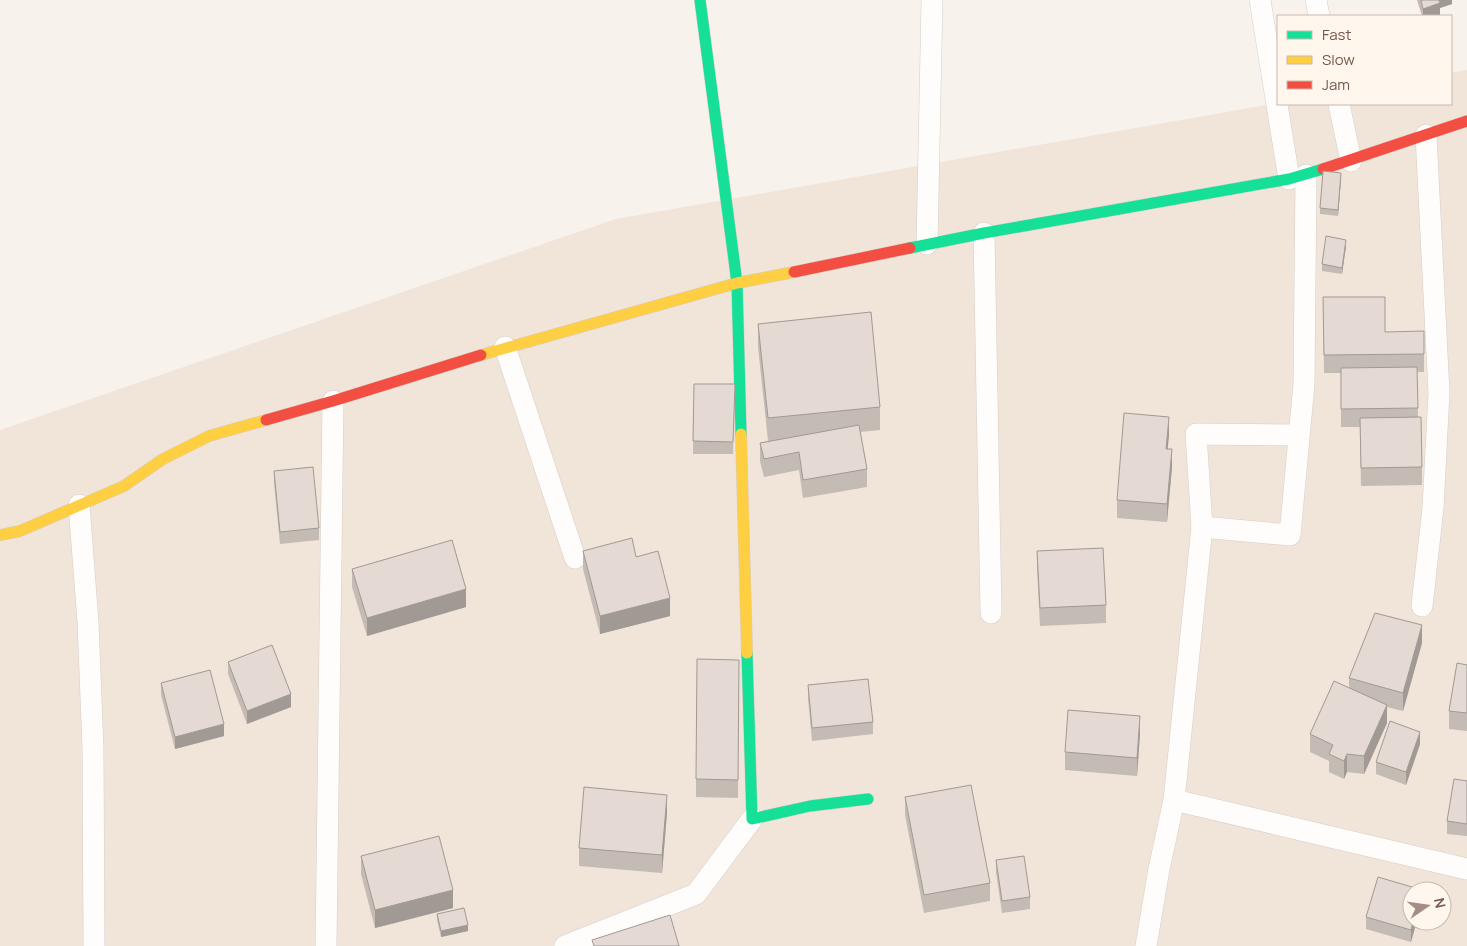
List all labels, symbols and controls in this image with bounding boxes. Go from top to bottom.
legend [1277,15,1452,105]
text: Fast [1322,24,1351,45]
text: Slow [1322,49,1355,70]
text: Jam [1322,74,1350,95]
north arrow [1402,881,1452,931]
text: N [1430,896,1451,910]

